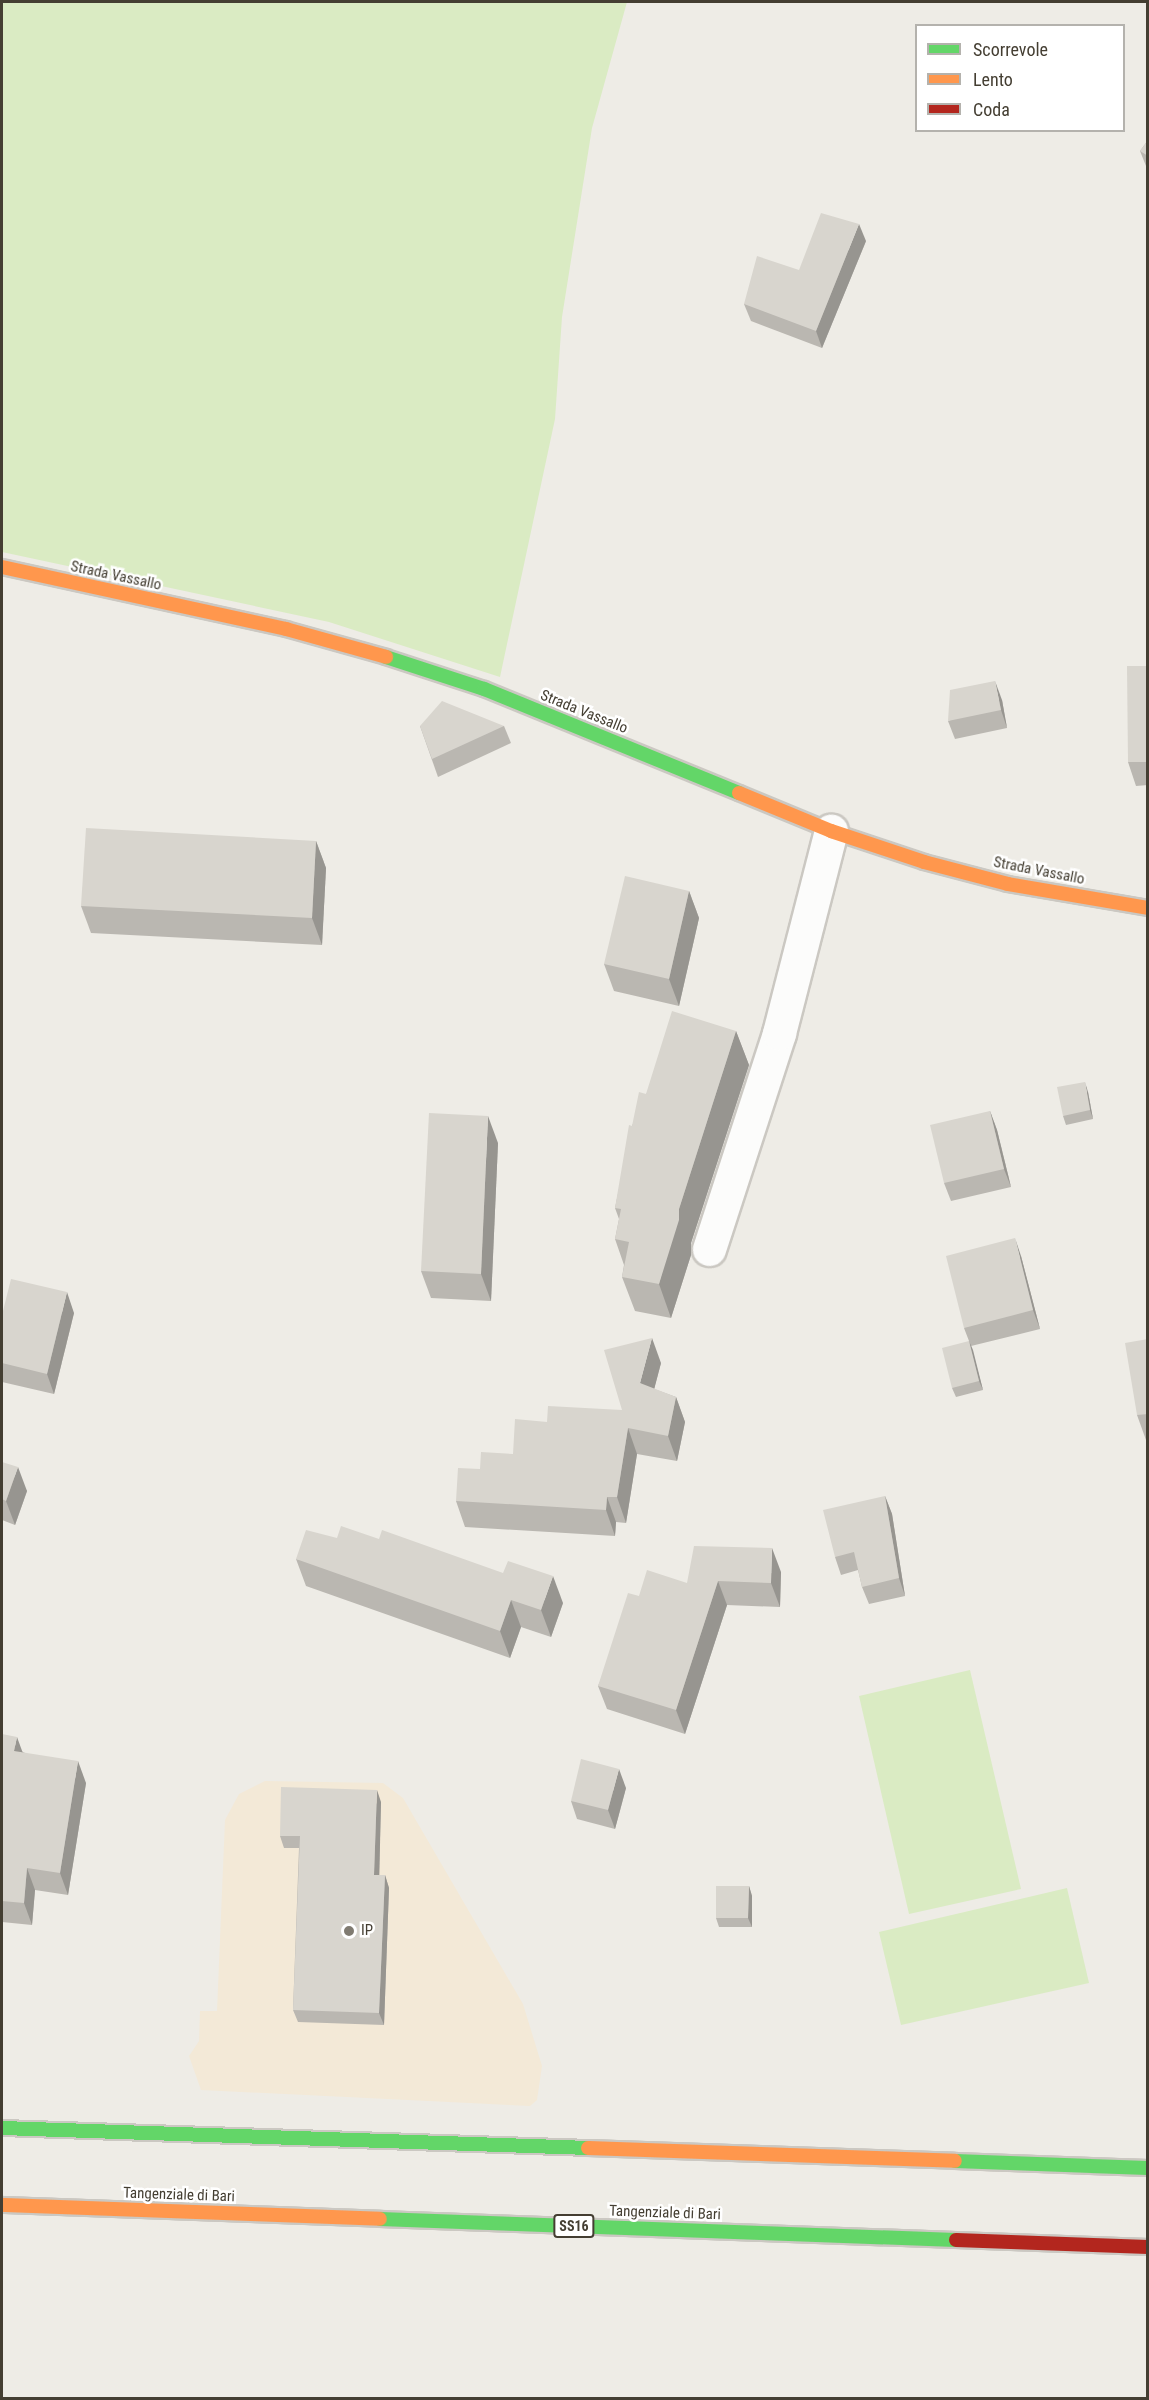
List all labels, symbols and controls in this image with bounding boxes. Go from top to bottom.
legend [915,24,1125,132]
text: Scorrevole [973,39,1048,60]
text: Lento [973,69,1013,90]
text: Coda [973,99,1010,120]
street label: Strada Vassallo [69,558,163,594]
street label: Strada Vassallo [538,686,630,738]
street label: Strada Vassallo [992,853,1086,889]
place label: IP [361,1922,373,1940]
marker: IP [342,1924,356,1938]
street label: Tangenziale di Bari [123,2184,235,2206]
street label: Tangenziale di Bari [609,2202,721,2224]
road number: SS16 [553,2215,595,2237]

